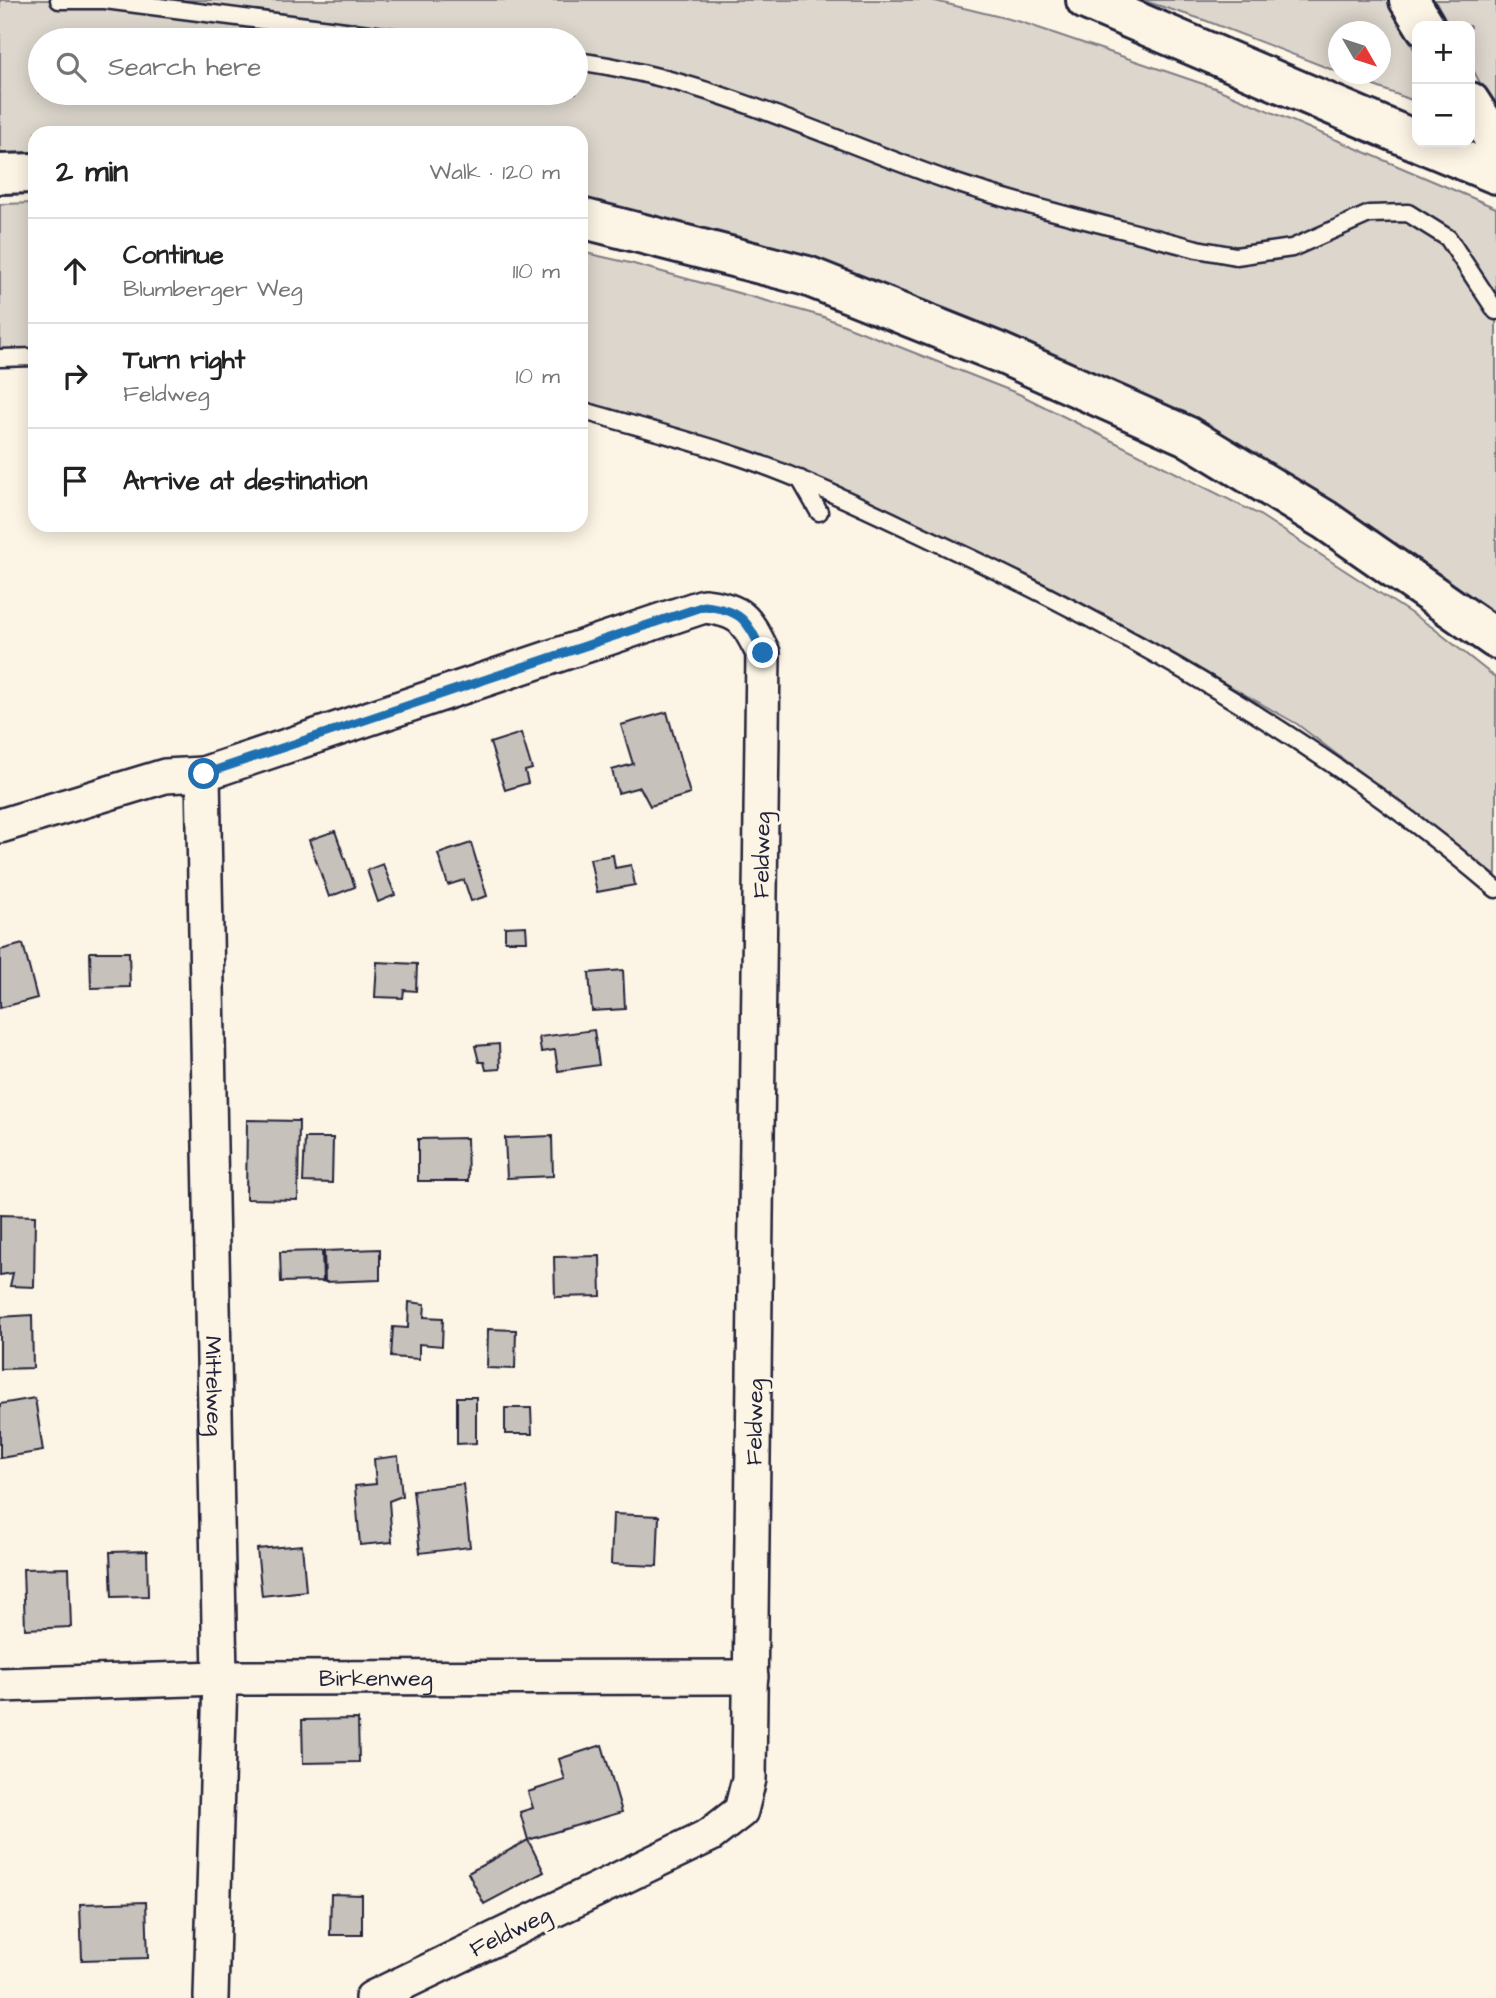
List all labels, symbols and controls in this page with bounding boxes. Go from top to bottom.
north arrow [1328,21,1391,84]
map controls [1412,21,1475,147]
button: + [1412,21,1475,84]
search box [28,28,588,105]
icon: search [52,48,90,86]
text: Search here [108,49,261,85]
button: − [1412,84,1475,147]
text: 2 min [56,151,128,193]
text: Walk · 120 m [430,156,560,188]
text: Continue [123,237,224,273]
icon: ahead [56,252,94,290]
text: 110 m [512,255,560,287]
text: Blumberger Weg [123,273,303,305]
text: Turn right [123,342,245,378]
icon: right [56,357,94,395]
text: 10 m [515,360,560,392]
text: Feldweg [123,378,210,410]
icon: arrive [56,462,94,500]
text: Arrive at destination [123,463,368,499]
route end [747,637,778,668]
route start [188,758,219,789]
street label: Feldweg [745,811,780,899]
street label: Mittelweg [197,1336,230,1436]
street label: Feldweg [738,1378,773,1466]
street label: Birkenweg [319,1663,433,1696]
street label: Feldweg [464,1898,557,1966]

